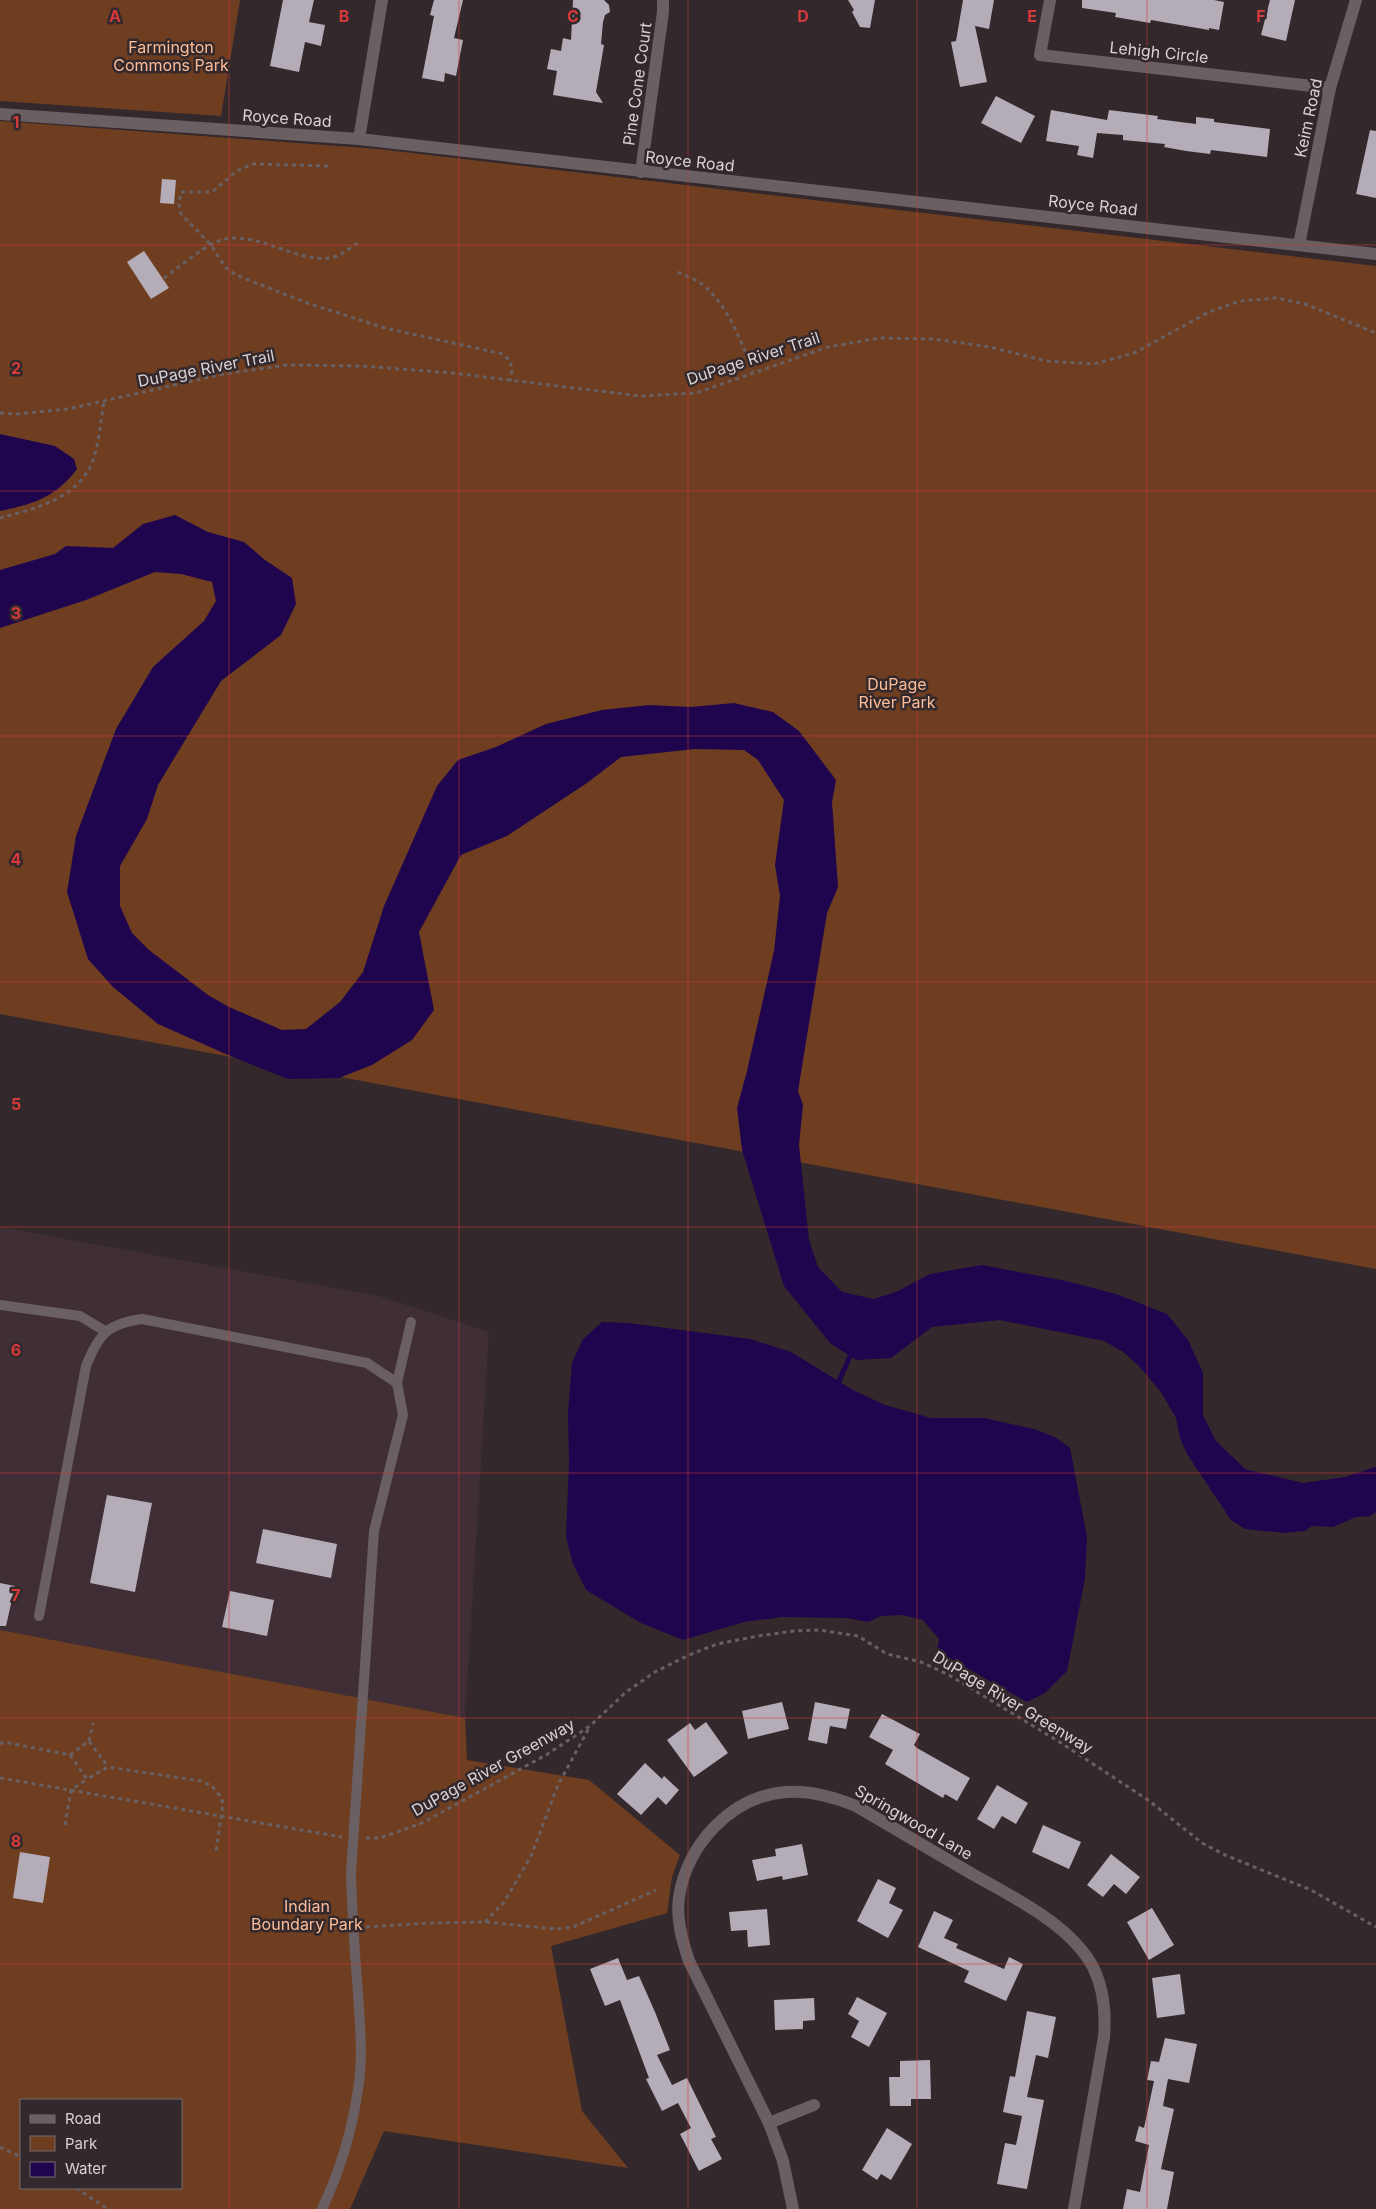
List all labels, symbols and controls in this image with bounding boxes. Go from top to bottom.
text: A [109,6,121,26]
text: B [339,6,349,26]
text: C [567,6,579,26]
text: D [797,6,809,26]
text: E [1027,6,1037,26]
text: F [1256,6,1266,26]
street label: Pine Cone Court [618,21,656,147]
park label: Farmington Commons Park [113,37,229,75]
street label: Lehigh Circle [1109,37,1209,67]
street label: Keim Road [1290,77,1326,159]
street label: Royce Road [242,105,332,131]
text: 1 [13,112,19,132]
street label: Royce Road [644,146,736,176]
street label: Royce Road [1047,190,1139,220]
street label: DuPage River Trail [684,327,822,389]
street label: DuPage River Trail [136,345,276,391]
text: 2 [11,358,21,378]
text: 3 [11,603,21,623]
park label: DuPage River Park [859,674,936,712]
text: 4 [11,849,22,869]
text: 5 [11,1094,21,1114]
text: 6 [11,1340,21,1360]
text: 7 [11,1585,21,1605]
street label: DuPage River Greenway [929,1646,1097,1758]
street label: DuPage River Greenway [408,1714,578,1820]
street label: Springwood Lane [852,1780,976,1864]
text: 8 [11,1831,21,1851]
park label: Indian Boundary Park [251,1896,363,1934]
legend [20,2099,182,2189]
text: Road [65,2109,101,2128]
text: Park [65,2134,98,2153]
text: Water [65,2159,107,2178]

